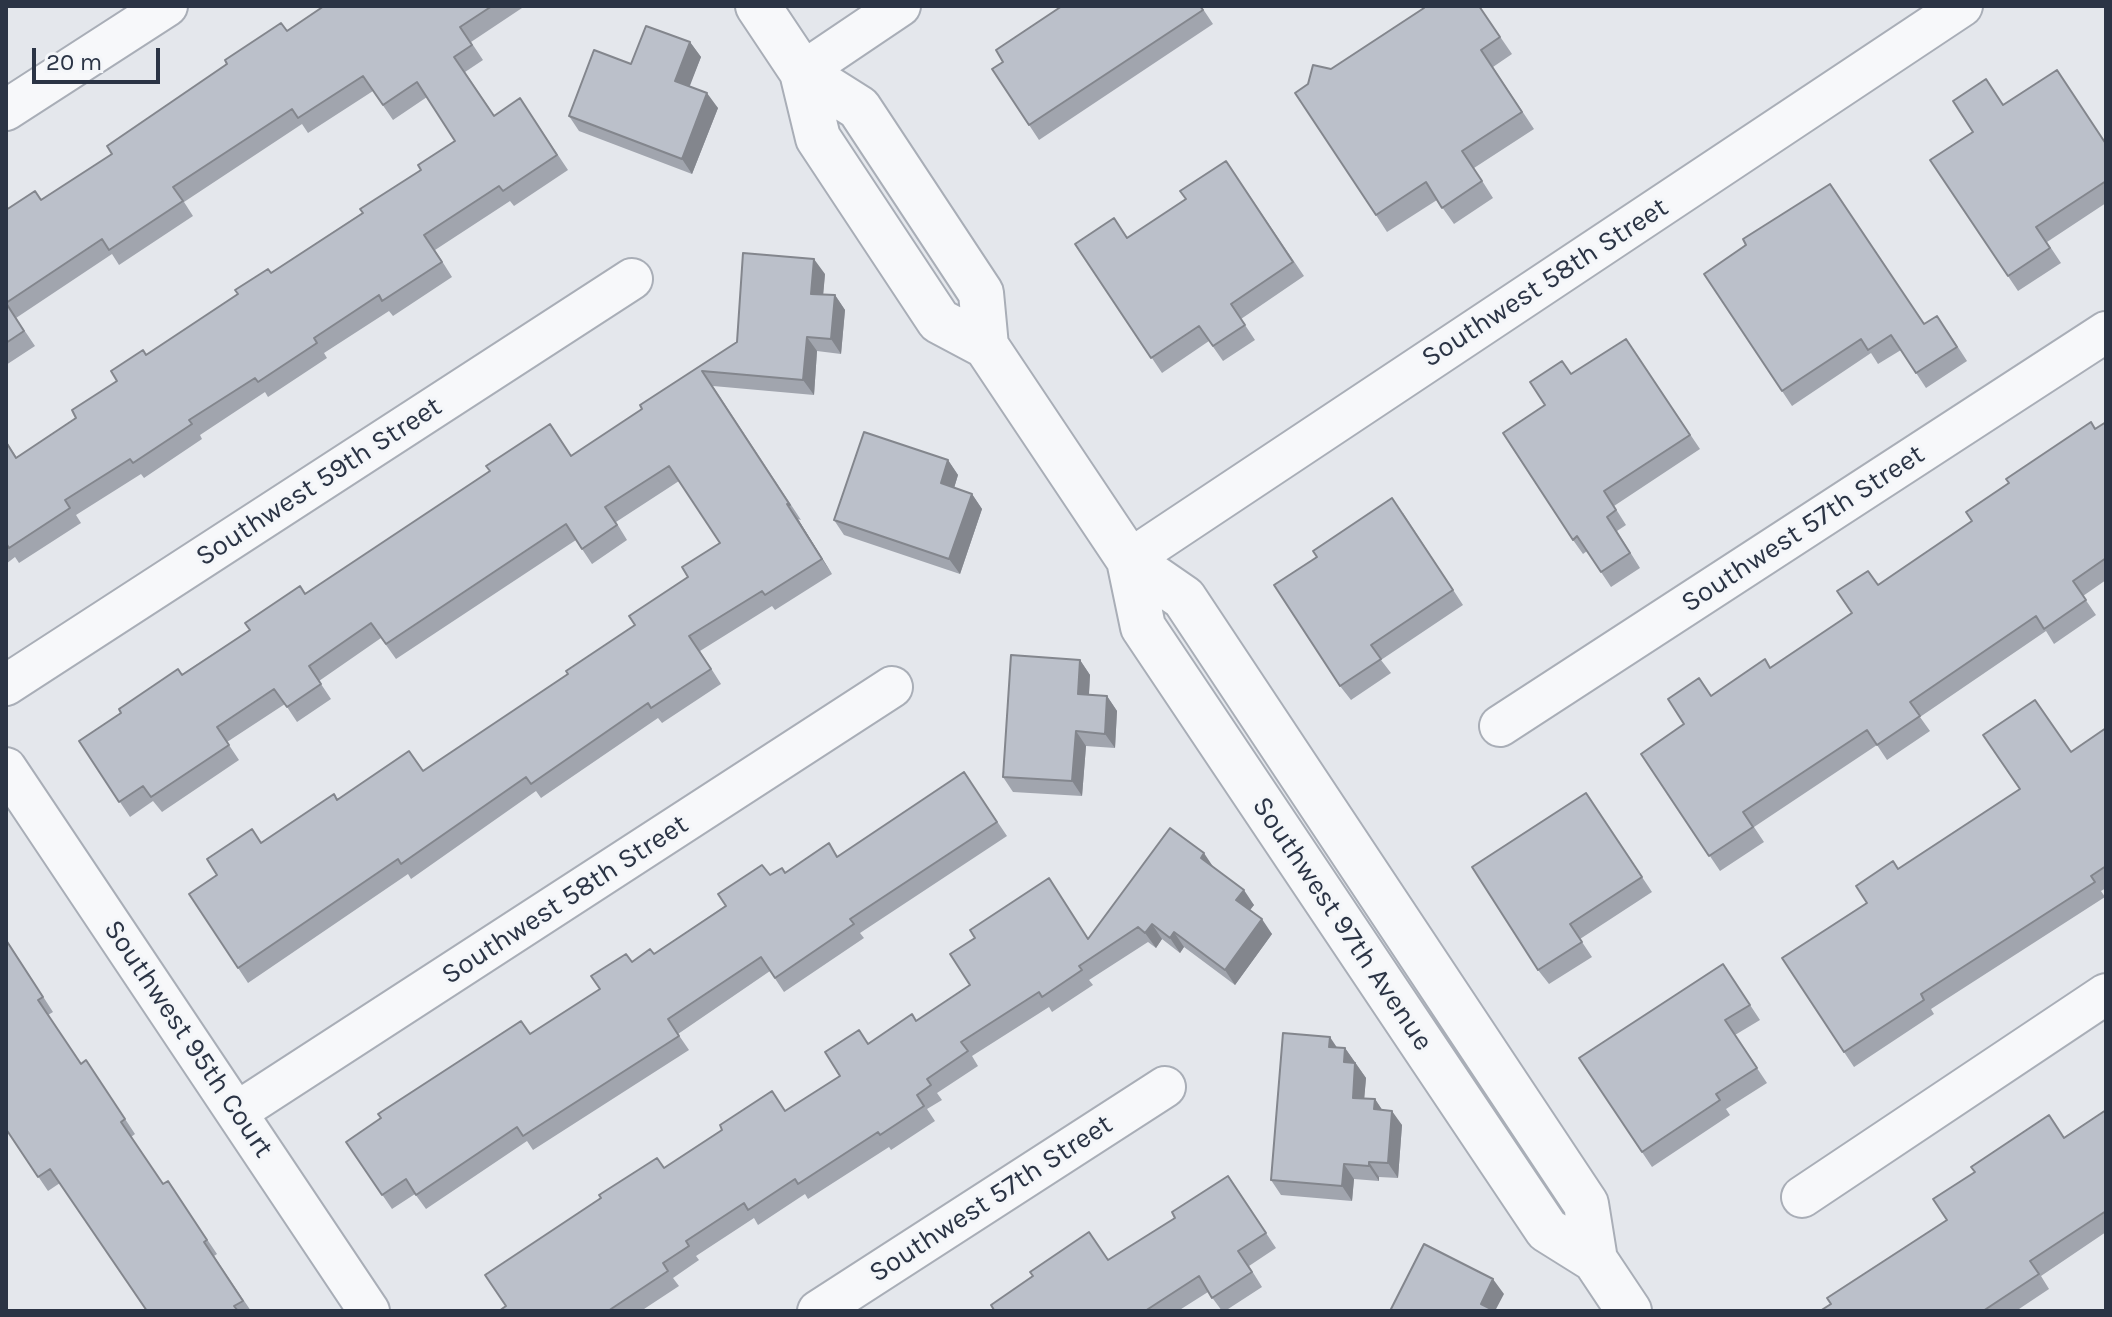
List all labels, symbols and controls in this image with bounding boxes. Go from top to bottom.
scale bar [36,32,164,82]
text: 20 m [46,48,102,76]
street label: Southwest 58th Street [1415,191,1675,375]
street label: Southwest 59th Street [190,390,448,574]
street label: Southwest 57th Street [1675,438,1931,620]
street label: Southwest 97th Avenue [1245,791,1439,1057]
street label: Southwest 58th Street [435,808,695,992]
street label: Southwest 95th Court [96,914,280,1164]
street label: Southwest 57th Street [863,1108,1119,1290]

